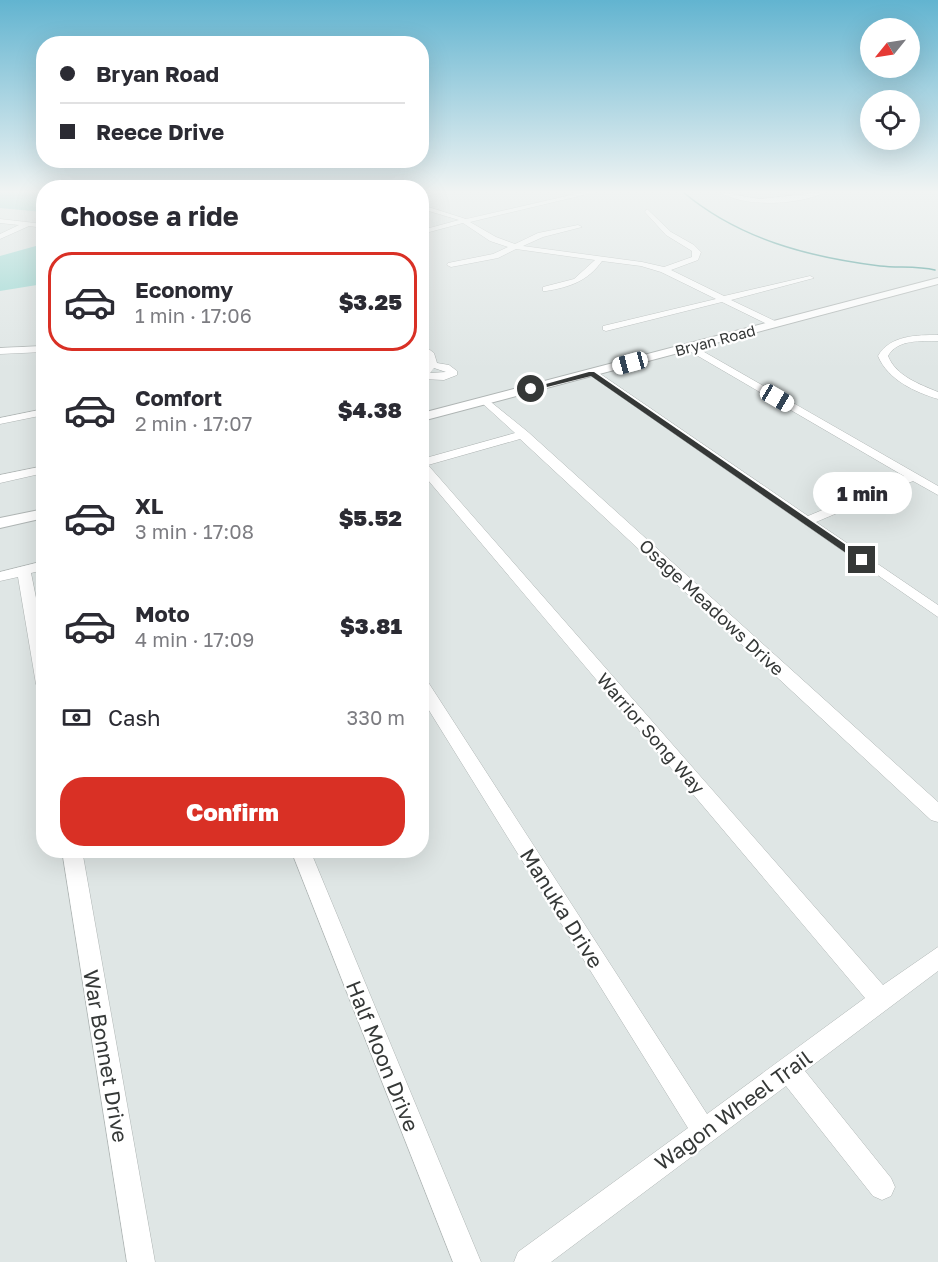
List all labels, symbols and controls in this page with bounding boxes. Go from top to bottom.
north arrow [860,18,920,78]
map controls [860,18,920,150]
text: Bryan Road [96,60,219,87]
button: locate [860,90,920,150]
text: Reece Drive [96,118,224,145]
text: Choose a ride [60,200,239,232]
icon: car [63,275,117,329]
text: Economy [135,276,233,303]
text: $3.25 [339,288,402,315]
text: 1 min · 17:06 [135,303,252,327]
street label: Bryan Road [673,321,757,359]
car [610,350,650,376]
route start [517,375,544,402]
car [757,381,797,415]
icon: car [63,383,117,437]
text: Comfort [135,384,222,411]
text: $4.38 [338,396,402,423]
text: 2 min · 17:07 [135,411,252,435]
callout: 1 min [812,473,912,515]
text: 1 min [837,481,888,505]
icon: car [63,491,117,545]
text: XL [135,492,163,519]
text: $5.52 [339,504,402,531]
text: 3 min · 17:08 [135,519,254,543]
street label: Osage Meadows Drive [635,534,789,680]
route end [848,546,875,573]
icon: car [63,599,117,653]
text: Moto [135,600,190,627]
text: $3.81 [340,612,402,639]
text: 4 min · 17:09 [135,627,254,651]
street label: Warrior Song Way [592,668,710,798]
icon: cash [60,701,93,734]
text: Cash [108,704,161,731]
text: 330 m [347,705,405,729]
button: Confirm [60,777,405,846]
street label: Manuka Drive [515,843,609,973]
street label: War Bonnet Drive [78,968,134,1144]
street label: Half Moon Drive [341,977,425,1135]
street label: Wagon Wheel Trail [649,1044,817,1176]

